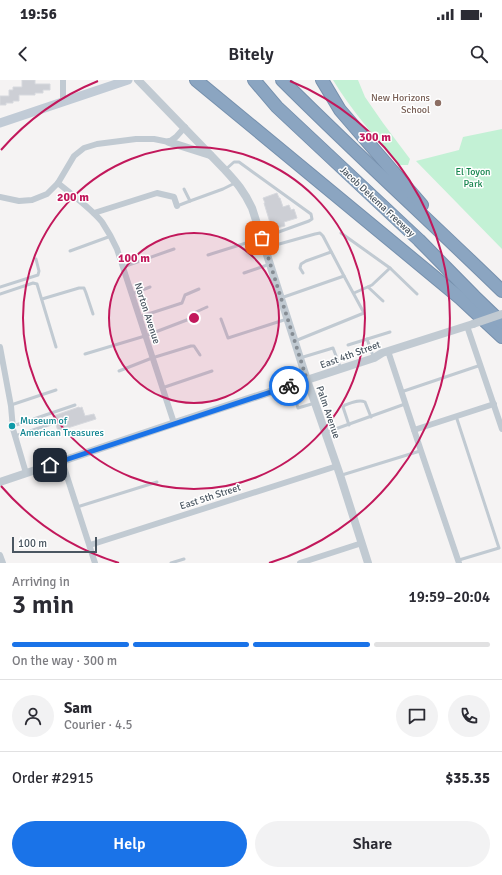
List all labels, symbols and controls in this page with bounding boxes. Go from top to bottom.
text: 19:56 [20,5,57,23]
icon: back [12,43,34,65]
text: Bitely [228,43,274,65]
icon: search [468,43,490,65]
place label: New Horizons School [371,92,431,116]
marker: New Horizons School [433,98,443,108]
text: 300 m [359,130,391,145]
street label: Jacob Dekema Freeway [337,164,418,240]
park label: El Toyon Park [455,166,491,190]
text: 200 m [57,190,89,205]
pin [245,221,279,255]
icon: bag [251,227,273,249]
text: 100 m [118,251,150,266]
street label: Norton Avenue [132,281,163,345]
centre of rings [187,311,201,325]
street label: East 4th Street [319,338,383,371]
courier [269,366,309,406]
icon: bike [278,375,300,397]
street label: Palm Avenue [313,384,343,440]
place label: Museum of American Treasures [20,415,104,439]
marker: Museum of American Treasures [7,421,17,431]
pin [33,448,67,482]
icon: home [39,454,61,476]
street label: East 5th Street [178,481,243,512]
scale bar [12,535,97,554]
text: 100 m [18,537,47,550]
text: Arriving in [12,574,70,590]
text: 19:59–20:04 [409,588,490,606]
text: 3 min [12,589,74,621]
text: On the way · 300 m [12,653,117,669]
button: person [12,695,54,737]
button: chat [396,695,438,737]
button: phone [448,695,490,737]
text: Sam [64,699,92,717]
text: Courier · 4.5 [64,717,133,733]
text: Order #2915 [12,769,94,787]
text: $35.35 [445,769,490,787]
button: Help [12,821,247,867]
button: Share [255,821,490,867]

